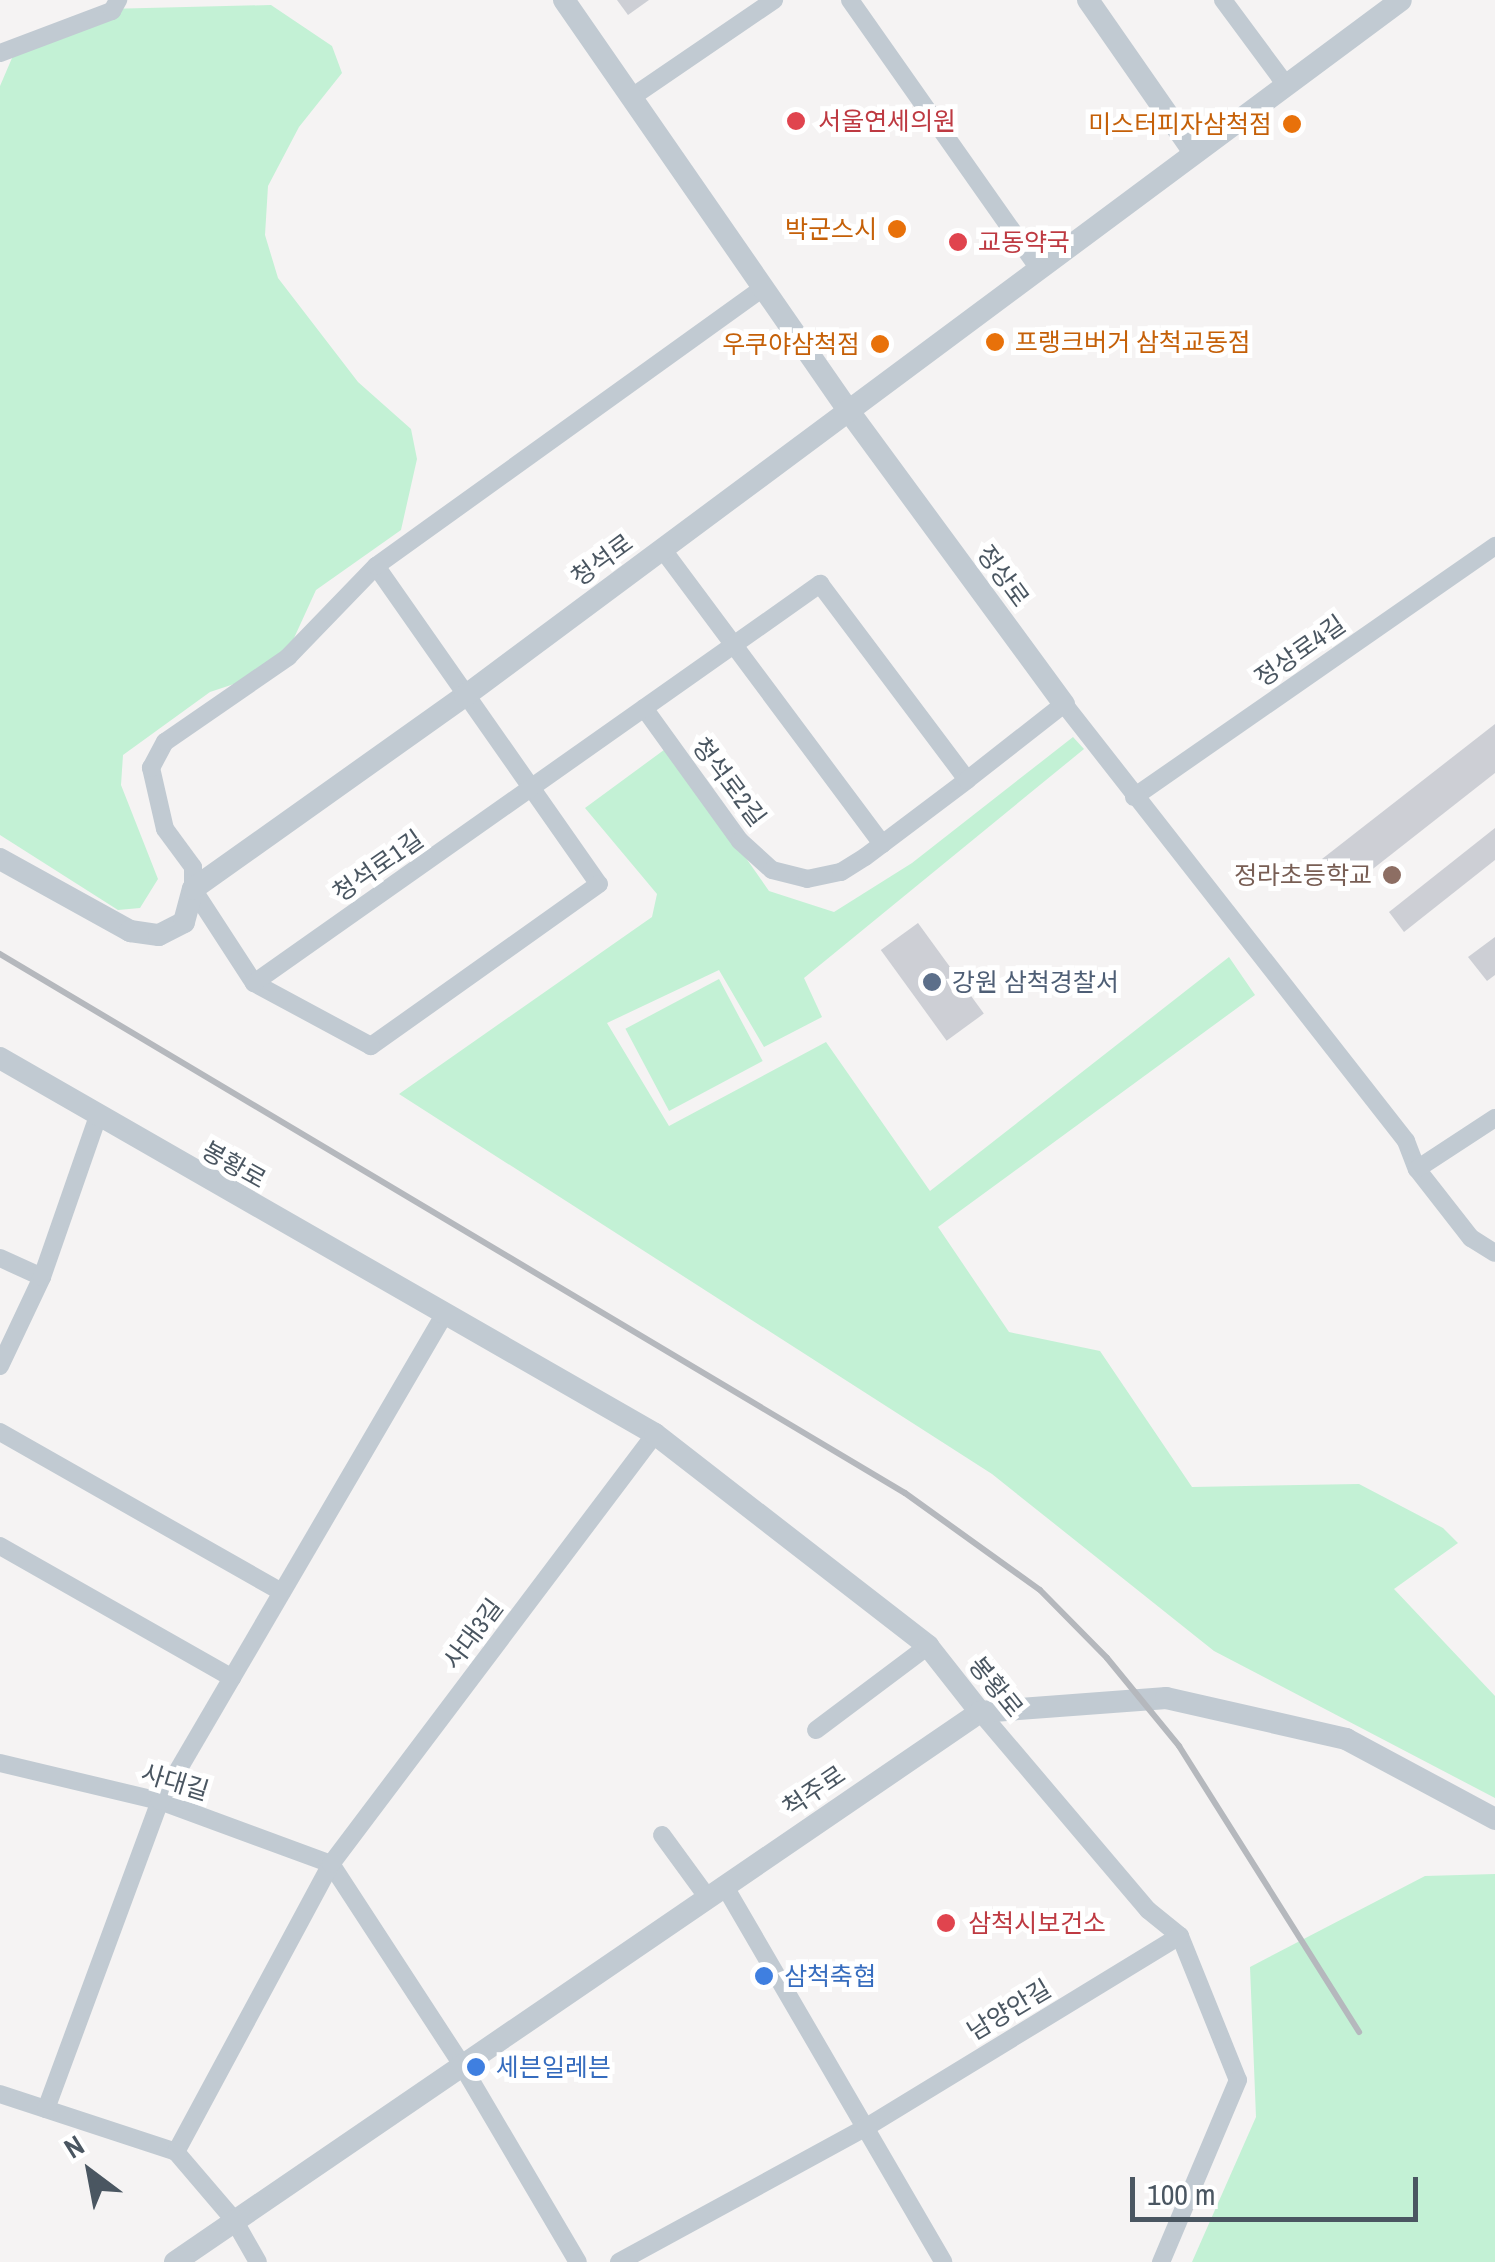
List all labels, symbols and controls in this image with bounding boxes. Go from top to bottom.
place label: 서울연세의원 [818,106,956,136]
marker: 서울연세의원 [783,108,809,134]
place label: 미스터피자삼척점 [1088,109,1272,139]
marker: 미스터피자삼척점 [1281,113,1303,135]
place label: 박군스시 [785,214,877,244]
marker: 박군스시 [886,218,908,240]
place label: 교동약국 [978,227,1070,257]
marker: 교동약국 [947,231,969,253]
place label: 프랭크버거 삼척교동점 [1015,327,1251,357]
place label: 우쿠야삼척점 [722,329,860,359]
marker: 프랭크버거 삼척교동점 [984,331,1006,353]
marker: 우쿠야삼척점 [869,333,891,355]
street label: 청석로 [565,528,639,592]
street label: 정상로 [971,539,1035,613]
street label: 정상로4길 [1249,609,1351,693]
street label: 청석로2길 [686,732,772,832]
street label: 청석로1길 [327,824,429,908]
place label: 정라초등학교 [1234,860,1372,890]
marker: 정라초등학교 [1381,864,1403,886]
place label: 강원 삼척경찰서 [952,967,1119,997]
marker: 강원 삼척경찰서 [921,971,943,993]
street label: 봉황로 [197,1135,271,1195]
street label: 사대3길 [437,1593,509,1675]
street label: 봉황로 [963,1651,1029,1723]
street label: 사대길 [138,1758,212,1806]
street label: 척주로 [777,1759,851,1823]
place label: 삼척시보건소 [968,1908,1106,1938]
marker: 삼척시보건소 [933,1910,959,1936]
place label: 삼척축협 [784,1961,876,1991]
marker: 삼척축협 [753,1965,775,1987]
street label: 남양안길 [962,1973,1056,2047]
place label: 세븐일레븐 [496,2052,611,2082]
marker: 세븐일레븐 [465,2056,487,2078]
north arrow [40,2122,140,2222]
text: N [57,2126,91,2167]
scale bar [1135,2157,1422,2219]
text: 100 m [1147,2174,1215,2214]

